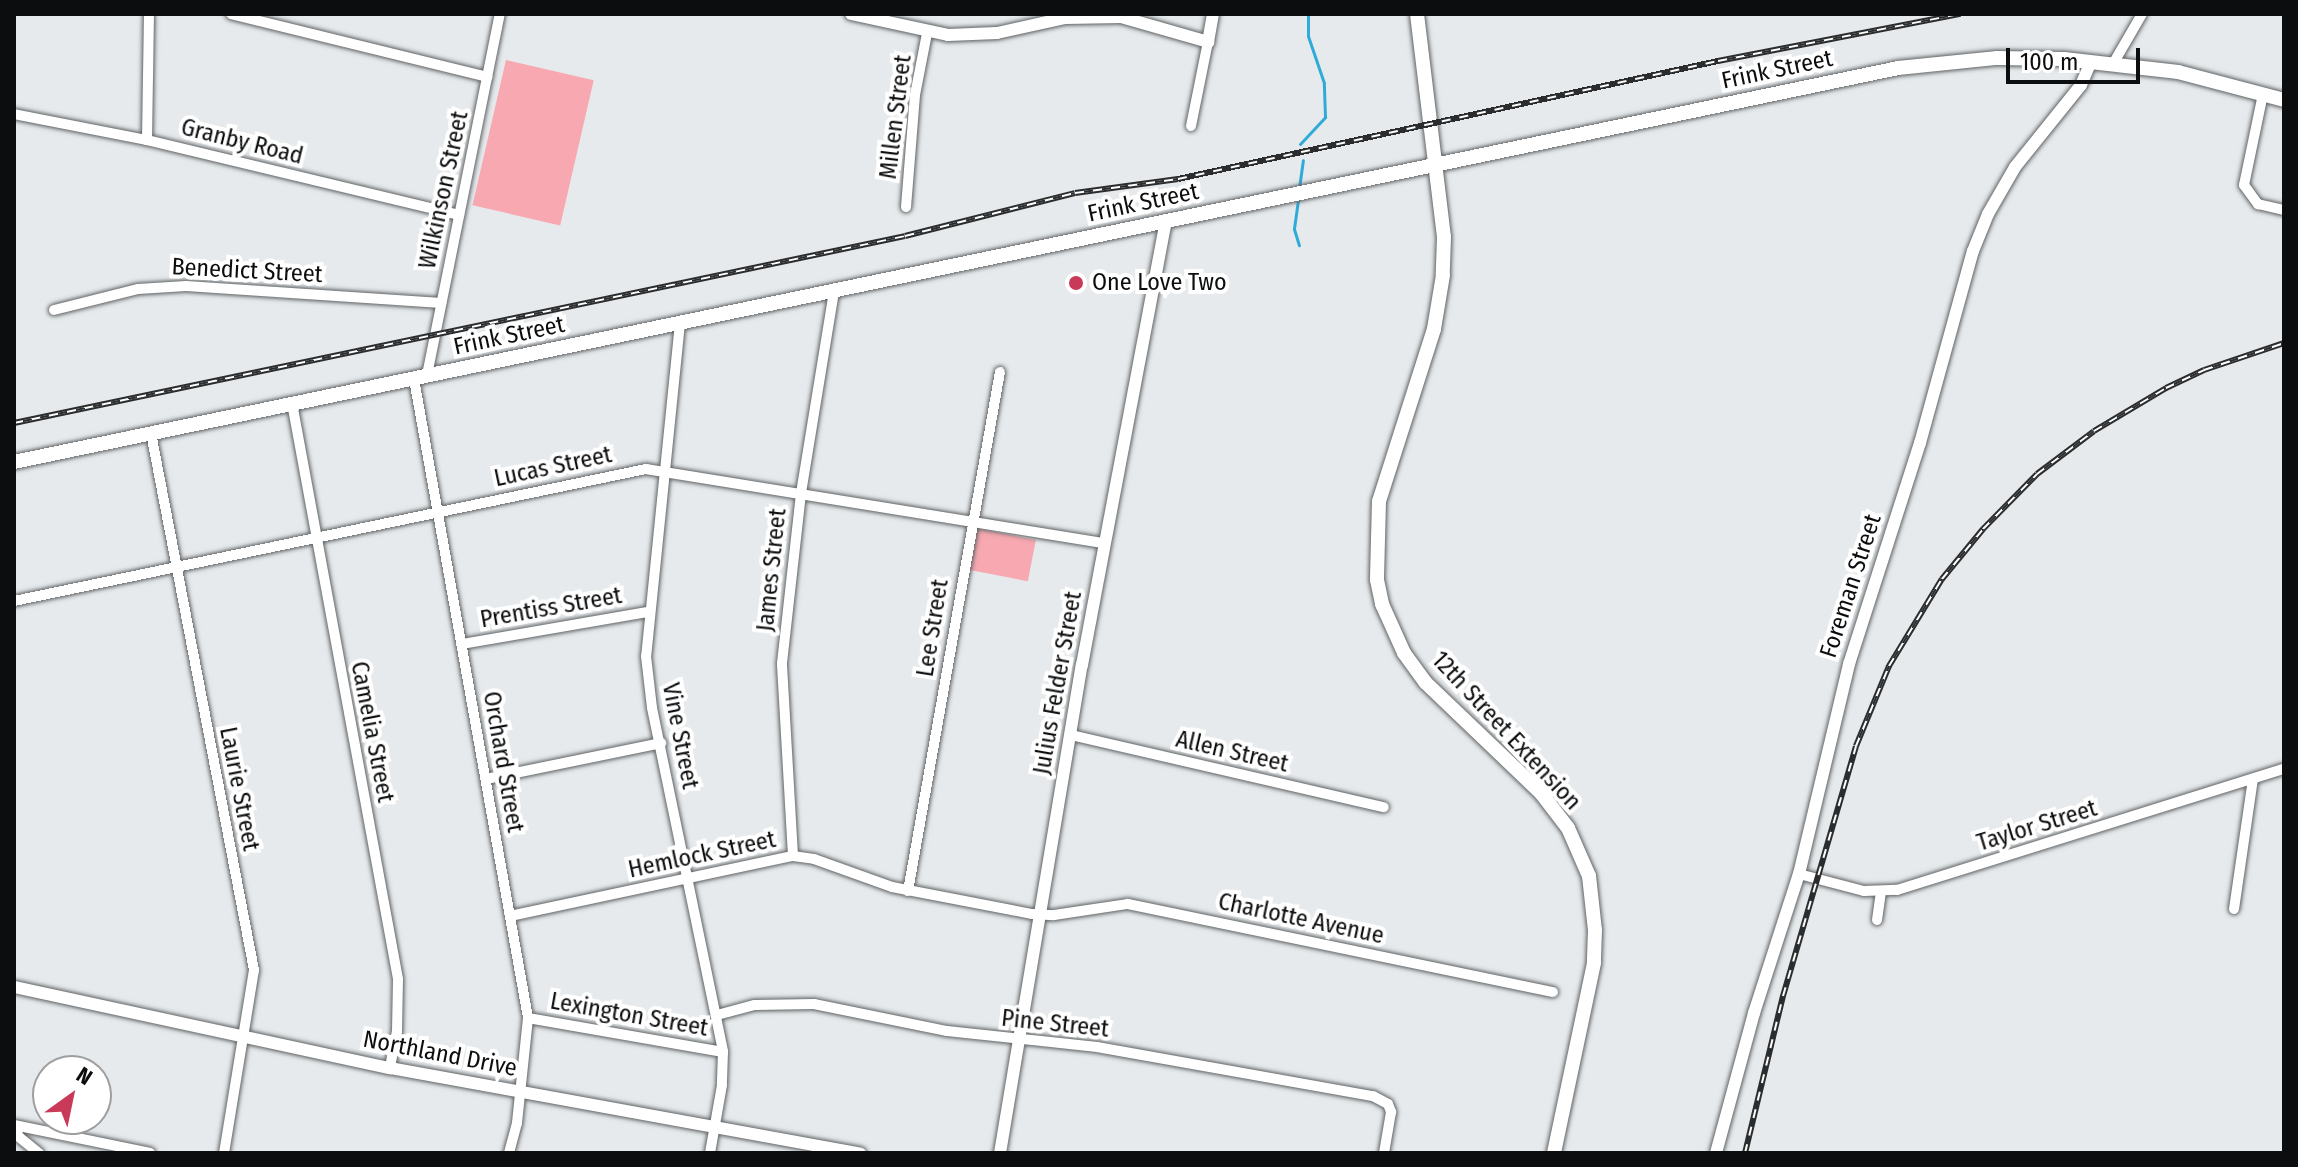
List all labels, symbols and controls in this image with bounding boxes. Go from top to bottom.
scale bar [2010,32,2144,82]
street label: Frink Street [1719,44,1835,96]
text: 100 m [2020,48,2078,76]
street label: Millen Street [874,53,918,181]
street label: Wilkinson Street [413,109,475,271]
street label: Granby Road [178,113,306,171]
street label: Frink Street [1085,177,1201,229]
street label: Benedict Street [171,253,323,289]
place label: One Love Two [1092,269,1227,297]
marker: One Love Two [1067,274,1085,292]
street label: Frink Street [451,310,567,362]
street label: Lucas Street [492,441,614,493]
street label: James Street [751,507,793,633]
street label: Foreman Street [1814,511,1888,661]
street label: Lee Street [911,577,955,679]
street label: Prentiss Street [478,581,624,635]
street label: Julius Felder Street [1028,589,1088,777]
street label: 12th Street Extension [1425,646,1587,816]
street label: Camelia Street [344,659,400,805]
street label: Vine Street [656,681,704,791]
street label: Orchard Street [476,689,530,835]
street label: Laurie Street [213,725,265,853]
street label: Allen Street [1173,725,1291,779]
street label: Taylor Street [1974,794,2100,858]
street label: Hemlock Street [626,825,778,885]
street label: Charlotte Avenue [1216,887,1386,951]
street label: Lexington Street [548,987,710,1043]
street label: Pine Street [1000,1004,1110,1044]
street label: Northland Drive [361,1025,519,1083]
north arrow [32,1055,112,1135]
text: N [71,1061,97,1091]

